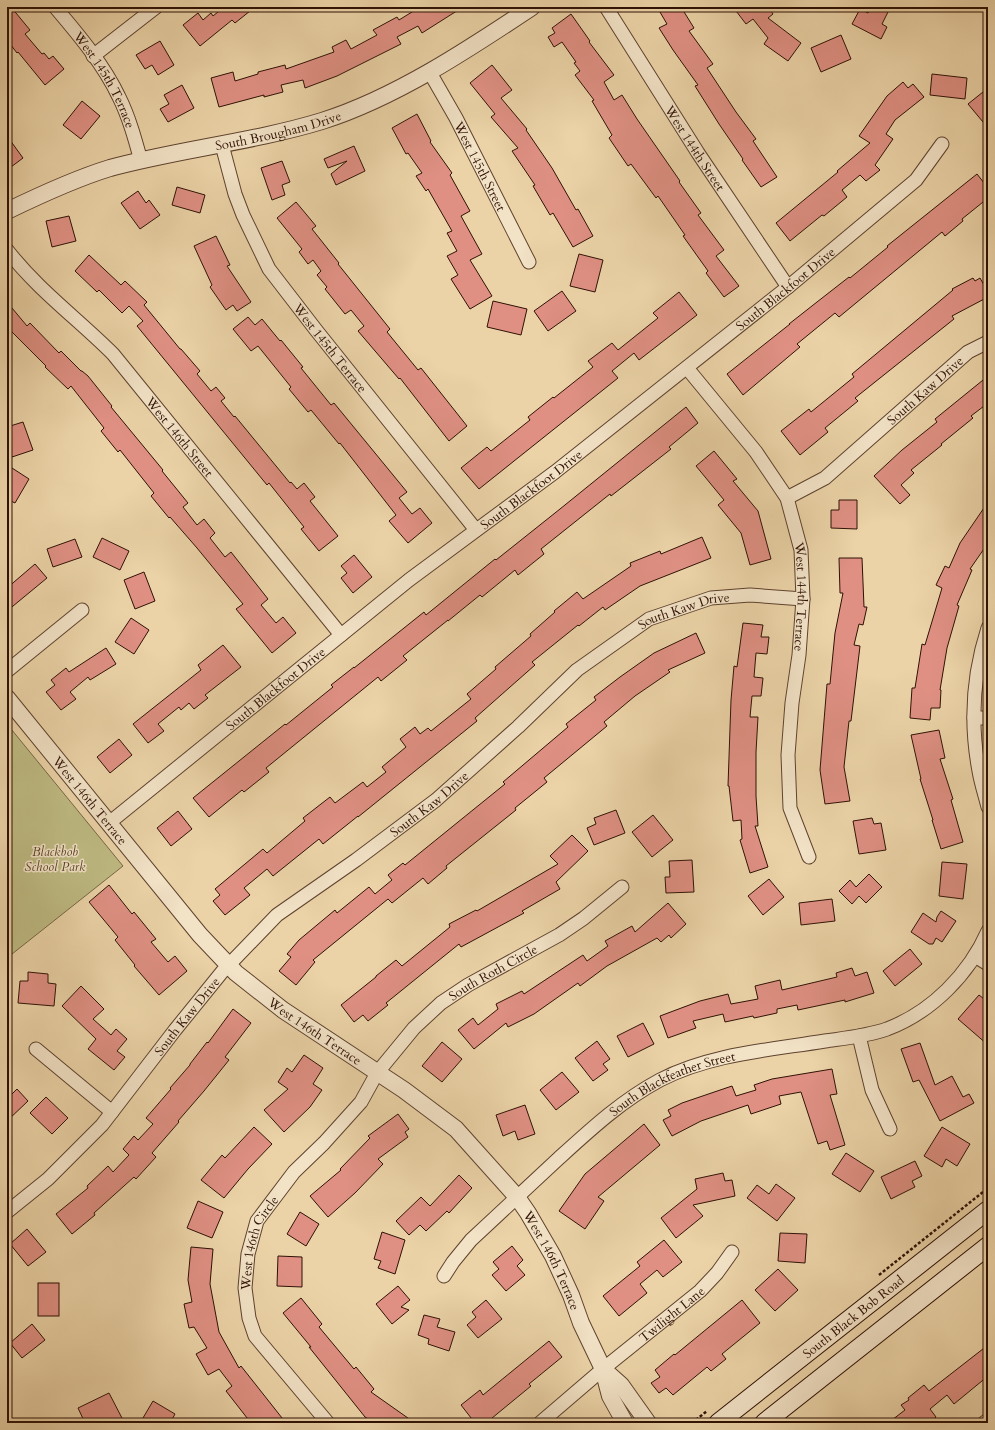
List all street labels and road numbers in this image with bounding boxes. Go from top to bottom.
street label: West 145th Terrace [68,28,139,131]
street label: West 144th Street [660,102,729,195]
street label: South Brougham Drive [214,107,344,155]
street label: West 145th Street [449,118,510,214]
street label: South Blackfoot Drive [732,243,839,335]
street label: West 145th Terrace [288,299,371,397]
street label: South Kaw Drive [883,352,968,429]
street label: West 146th Street [141,393,217,481]
street label: South Blackfoot Drive [477,446,586,534]
street label: West 144th Terrace [789,539,811,652]
street label: South Kaw Drive [635,589,730,634]
street label: South Blackfoot Drive [222,643,330,735]
street label: West 146th Terrace [47,752,131,849]
street label: South Kaw Drive [386,767,473,842]
street label: South Roth Circle [445,941,541,1006]
street label: South Kaw Drive [150,973,225,1060]
street label: West 146th Terrace [263,993,365,1070]
street label: South Blackfeather Street [606,1047,737,1121]
street label: West 146th Circle [237,1192,283,1292]
street label: West 146th Terrace [518,1207,584,1313]
street label: South Black Bob Road [799,1272,908,1363]
street label: Twilight Lane [636,1283,710,1347]

